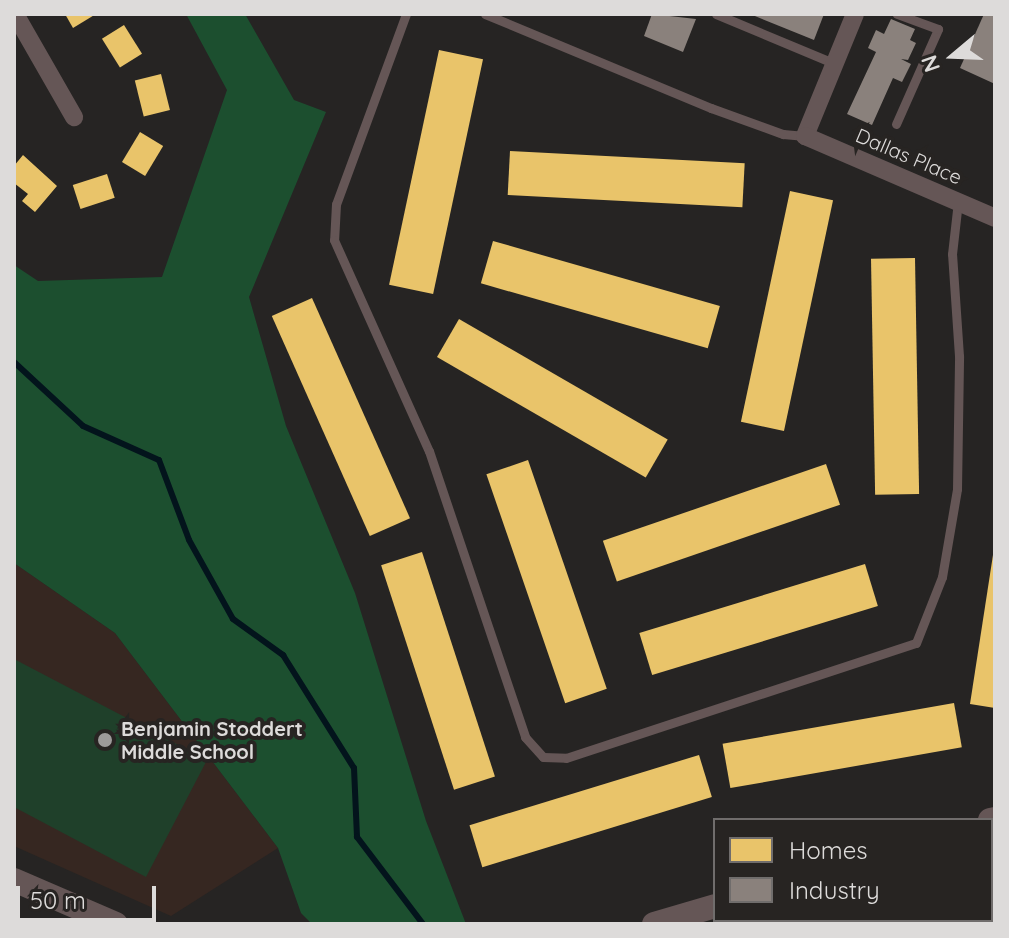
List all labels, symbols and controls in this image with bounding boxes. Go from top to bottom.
north arrow [913,16,993,96]
text: N [914,52,946,76]
street label: Dallas Place [852,123,966,189]
place label: Benjamin Stoddert Middle School [121,716,303,763]
marker: Benjamin Stoddert Middle School [96,731,114,749]
legend [713,818,993,922]
text: Homes [789,835,867,865]
scale bar [20,870,160,920]
text: Industry [789,875,880,905]
text: 50 m [30,885,86,915]

